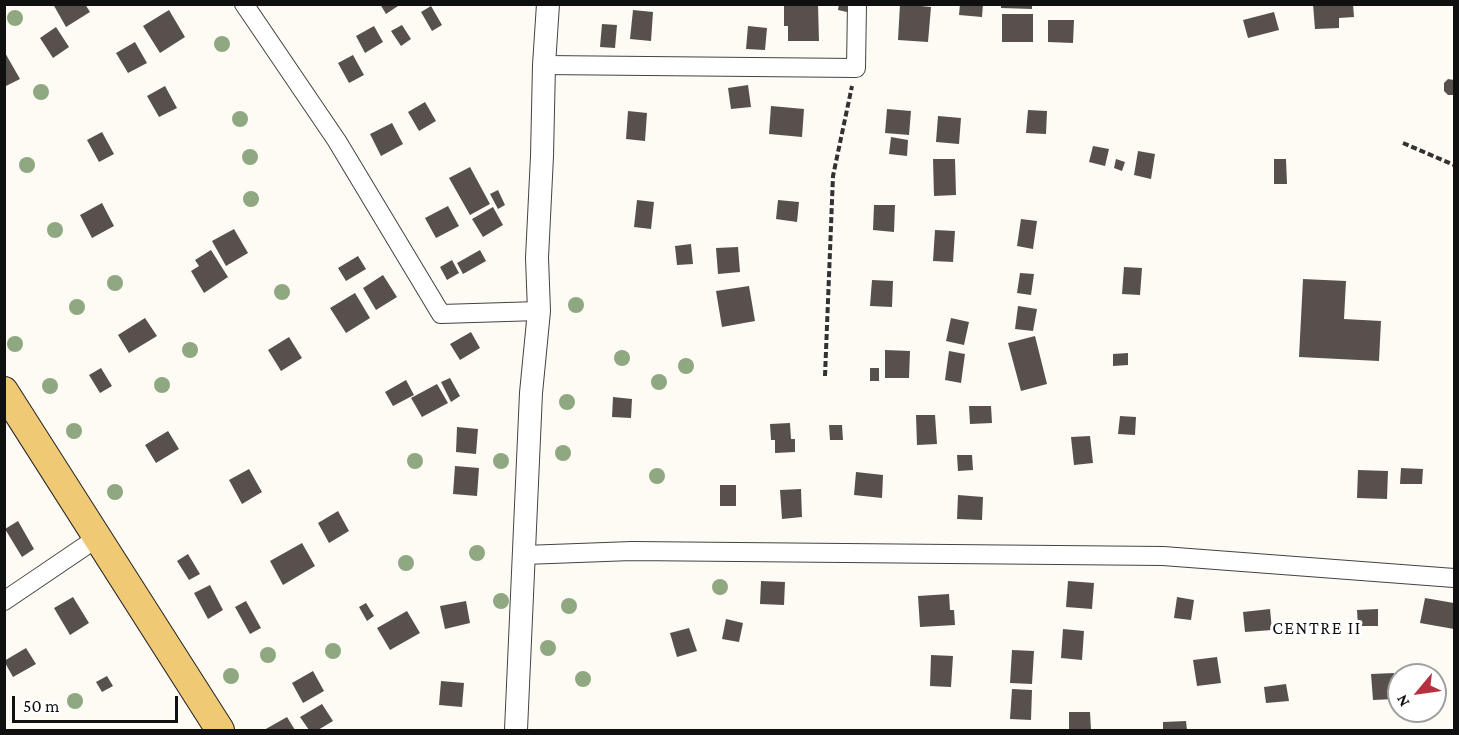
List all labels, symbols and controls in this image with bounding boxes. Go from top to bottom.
district label: CENTRE II [1272,617,1362,639]
north arrow [1387,663,1447,723]
scale bar [15,684,182,722]
text: N [1392,692,1413,710]
text: 50 m [23,696,60,716]

